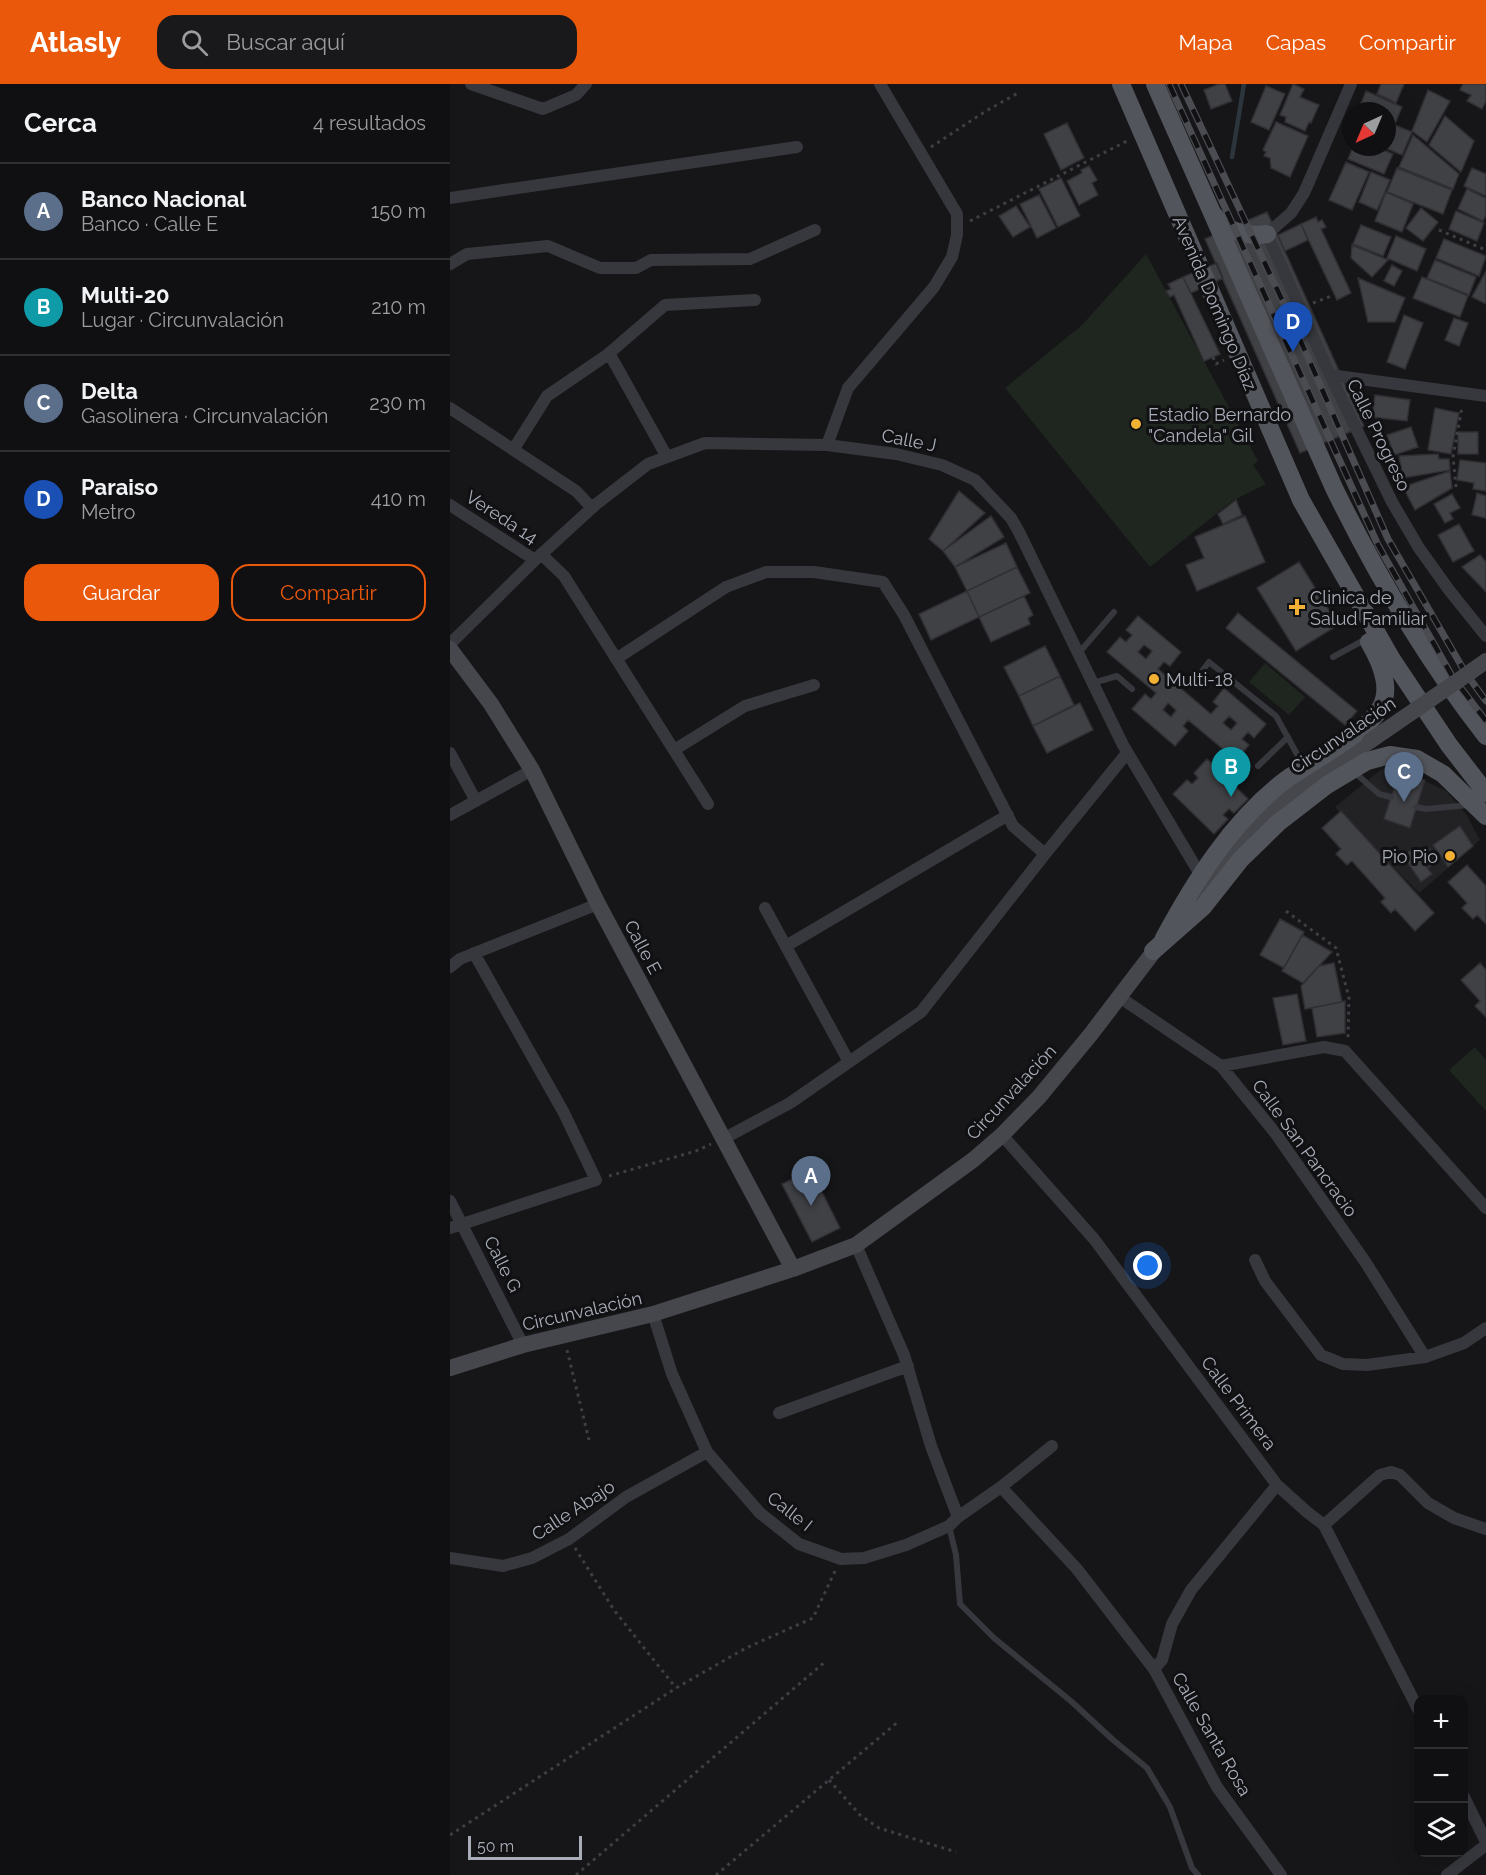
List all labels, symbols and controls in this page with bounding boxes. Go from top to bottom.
search box [157,15,577,69]
text: Atlasly [30,26,121,59]
icon: search [178,26,211,59]
text: Buscar aquí [226,29,345,55]
text: Mapa [1178,30,1233,55]
text: Capas [1266,30,1326,55]
text: Compartir [1359,30,1456,55]
north arrow [1342,102,1396,156]
text: Cerca [24,108,97,138]
text: 4 resultados [313,111,426,135]
text: Banco Nacional [81,186,246,212]
text: A [37,199,50,223]
text: 150 m [371,199,426,223]
text: Banco · Calle E [81,212,218,236]
street label: Avenida Domingo Díaz [1169,212,1261,394]
text: Multi-20 [81,282,170,308]
text: B [37,295,50,319]
text: 210 m [371,295,426,319]
pin: D [1274,302,1312,352]
text: Lugar · Circunvalación [81,308,284,332]
street label: Calle Progreso [1343,375,1415,495]
text: Delta [81,378,138,404]
text: C [37,391,50,415]
text: 230 m [369,391,426,415]
text: Gasolinera · Circunvalación [81,404,328,428]
place label: Estadio Bernardo "Candela" Gil [1148,404,1291,446]
marker: Estadio Bernardo "Candela" Gil [1129,417,1143,431]
street label: Calle J [880,424,938,456]
text: Paraiso [81,474,158,500]
street label: Vereda 14 [462,486,542,548]
text: D [36,487,51,511]
text: 410 m [371,487,426,511]
text: Metro [81,500,135,524]
button: Guardar [24,564,219,621]
button: Compartir [231,564,426,621]
place label: Clinica de Salud Familiar [1310,587,1427,629]
marker: Clinica de Salud Familiar [1288,598,1306,616]
place label: Multi-18 [1166,669,1233,690]
marker: Multi-18 [1147,672,1161,686]
street label: Circunvalación [1287,692,1399,778]
pin: B [1212,748,1250,797]
pin: C [1384,752,1424,802]
place label: Pio Pio [1382,846,1438,867]
marker: Pio Pio [1443,849,1457,863]
street label: Calle E [620,916,666,978]
street label: Circunvalación [962,1040,1060,1144]
street label: Calle San Pancracio [1248,1075,1362,1221]
pin: A [792,1156,830,1206]
street label: Calle G [480,1233,526,1295]
your location [1133,1251,1162,1280]
street label: Circunvalación [520,1287,644,1335]
street label: Calle Primera [1197,1352,1281,1454]
street label: Calle Abajo [528,1475,619,1545]
street label: Calle I [763,1487,817,1535]
street label: Calle Santa Rosa [1168,1668,1256,1800]
map controls [1414,1695,1468,1857]
button: + [1414,1695,1468,1749]
button: − [1414,1749,1468,1803]
button: layers [1414,1803,1468,1857]
scale bar [468,1833,582,1860]
text: 50 m [477,1837,514,1856]

